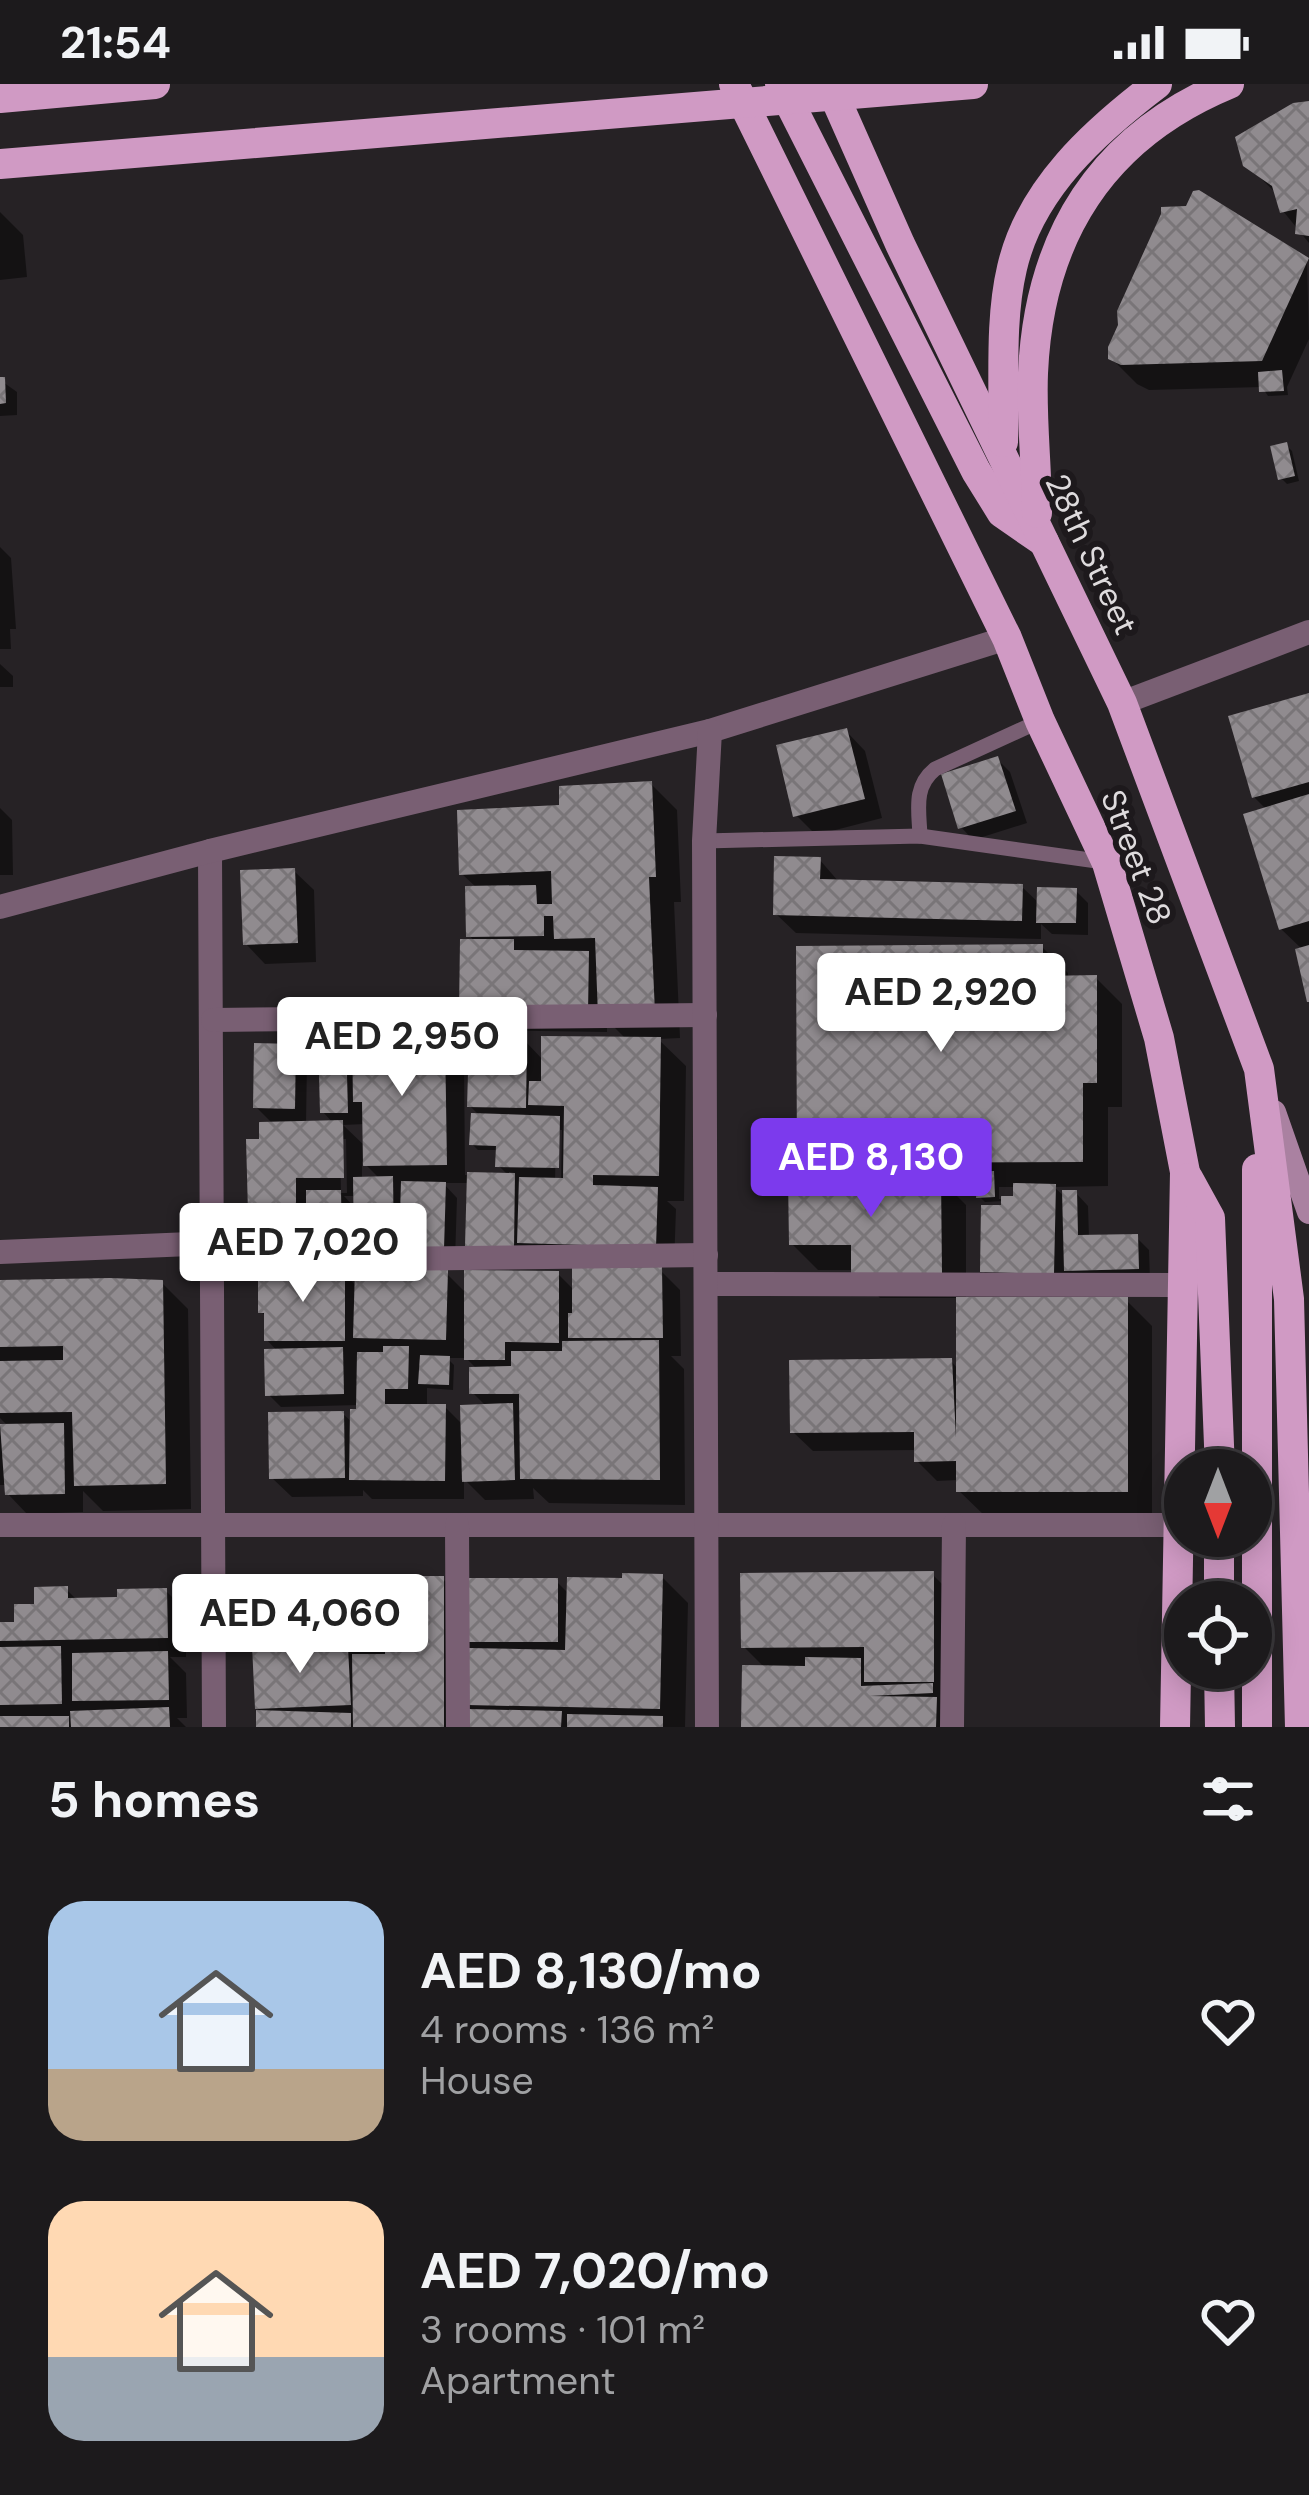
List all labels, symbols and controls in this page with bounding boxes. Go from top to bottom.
text: 21:54 [60,13,171,72]
street label: 28th Street [1036,467,1148,642]
street label: Street 28 [1091,784,1182,931]
pin: AED 2,920 [804,953,1078,1055]
text: AED 2,920 [844,966,1038,1017]
pin: AED 2,950 [265,997,539,1099]
text: AED 2,950 [304,1010,500,1061]
pin: AED 8,130 [734,1118,1008,1220]
text: AED 8,130 [778,1131,964,1182]
pin: AED 7,020 [166,1203,440,1305]
text: AED 7,020 [207,1216,399,1267]
north arrow [1164,1449,1272,1557]
map controls [1164,1449,1272,1689]
pin: AED 4,060 [163,1574,437,1676]
button: locate [1164,1581,1272,1689]
text: AED 4,060 [199,1587,401,1638]
text: 5 homes [48,1766,260,1833]
icon: filters [1195,1766,1261,1832]
text: AED 8,130/mo [420,1937,762,2004]
icon: home [144,1949,288,2093]
icon: heart [1195,1988,1261,2054]
text: 4 rooms · 136 m² [420,2004,715,2055]
text: House [420,2055,534,2106]
text: AED 7,020/mo [420,2237,770,2304]
icon: home [144,2249,288,2393]
icon: heart [1195,2288,1261,2354]
text: 3 rooms · 101 m² [420,2304,705,2355]
text: Apartment [420,2355,616,2406]

